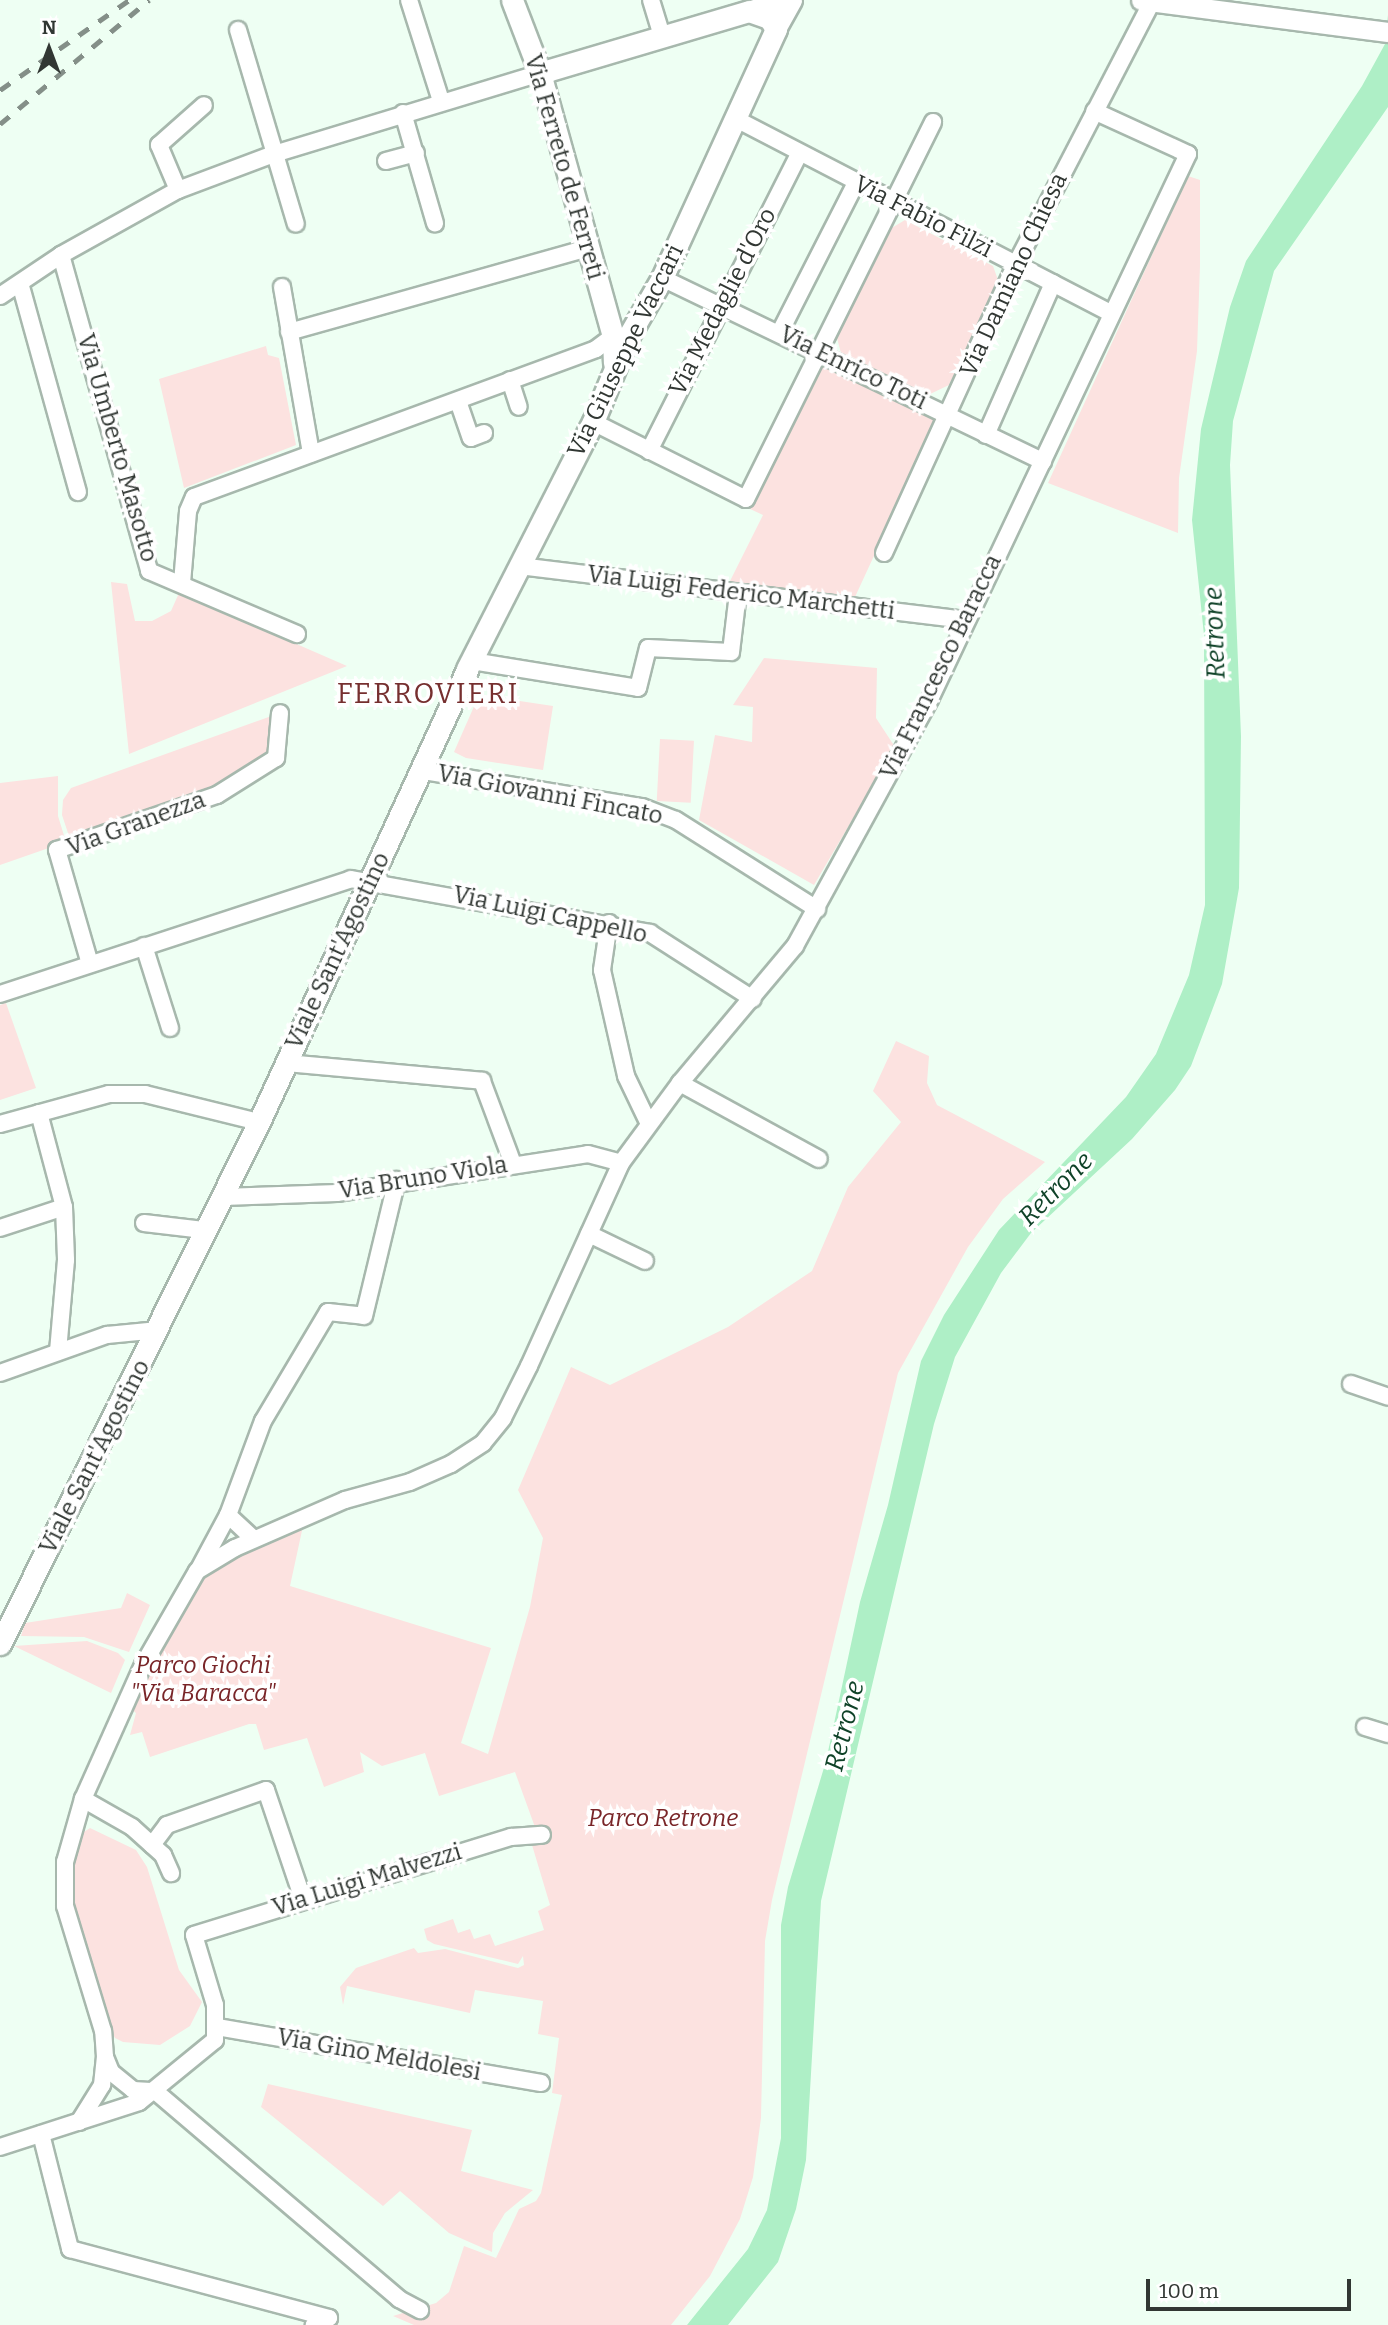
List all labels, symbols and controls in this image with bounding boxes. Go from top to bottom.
north arrow [14,14,84,84]
text: N [42,16,56,39]
street label: Via Ferreto de Ferreti [518,51,610,283]
street label: Via Damiano Chiesa [954,169,1074,381]
street label: Via Fabio Filzi [849,170,997,264]
street label: Via Medaglie d'Oro [663,203,783,401]
street label: Via Giuseppe Vaccari [562,240,690,462]
street label: Via Enrico Toti [775,320,931,416]
street label: Via Umberto Masotto [71,331,163,565]
street label: Via Francesco Baracca [874,550,1008,784]
street label: Via Luigi Federico Marchetti [586,560,896,626]
water label: Retrone [1198,587,1232,679]
district label: FERROVIERI [338,677,518,711]
street label: Via Giovanni Fincato [435,759,665,831]
street label: Via Granezza [63,786,209,862]
street label: Viale Sant'Agostino [280,848,396,1054]
street label: Via Luigi Cappello [450,880,650,950]
water label: Retrone [1013,1146,1099,1232]
street label: Via Bruno Viola [336,1150,510,1206]
street label: Viale Sant'Agostino [34,1355,156,1559]
park label: Parco Giochi "Via Baracca" [130,1652,276,1708]
water label: Retrone [819,1678,871,1774]
park label: Parco Retrone [588,1805,738,1833]
street label: Via Luigi Malvezzi [269,1838,465,1922]
street label: Via Gino Meldolesi [275,2023,483,2087]
scale bar [1150,2266,1355,2310]
text: 100 m [1159,2278,1219,2304]

